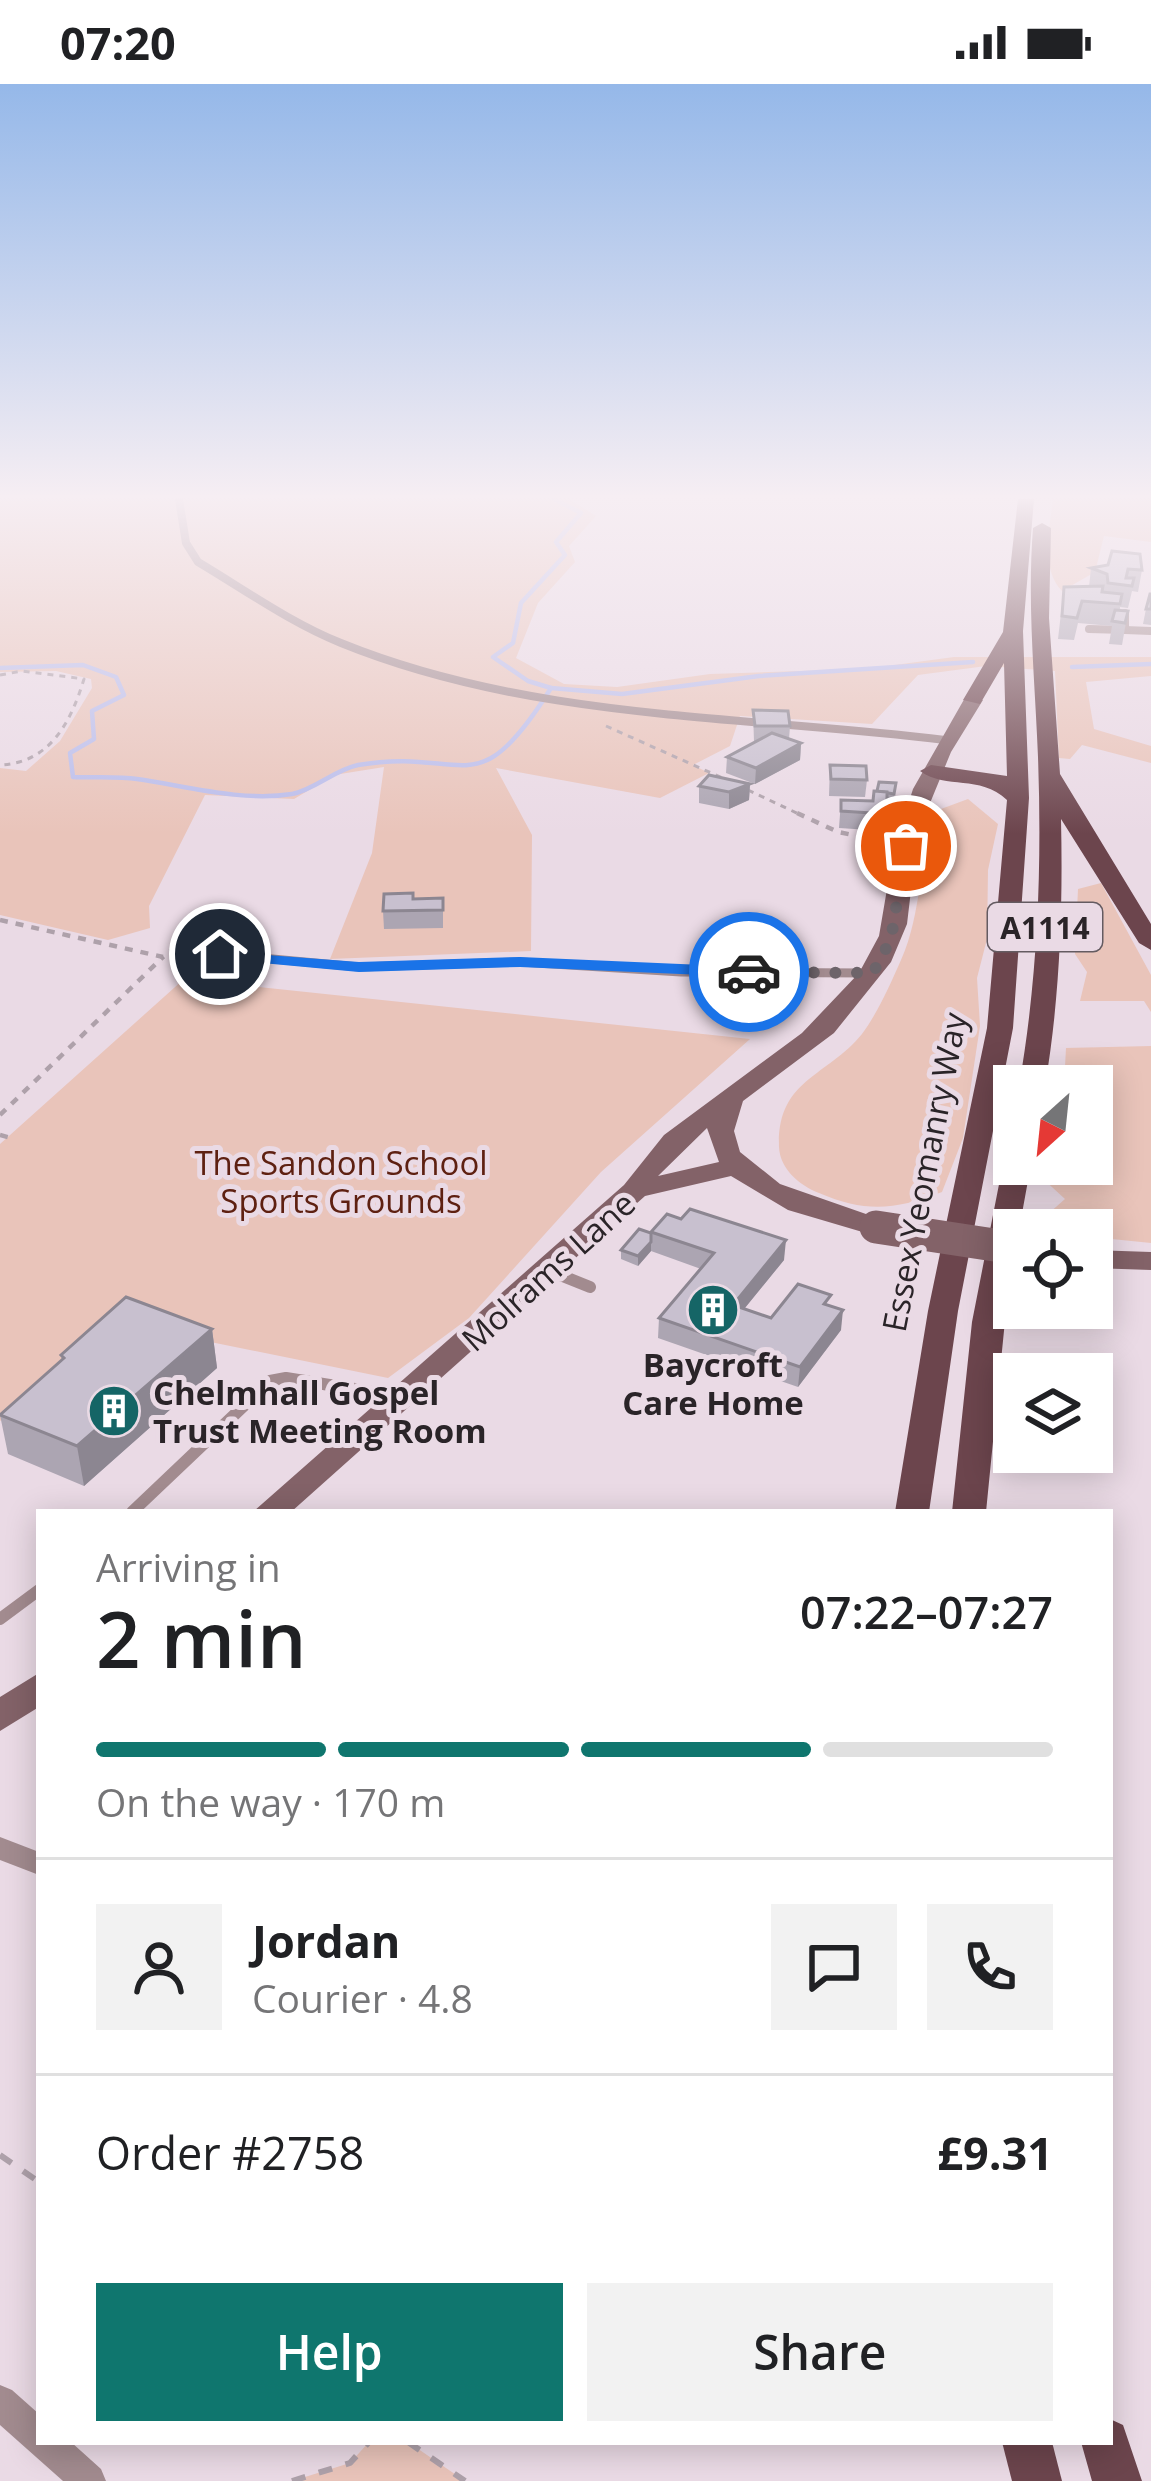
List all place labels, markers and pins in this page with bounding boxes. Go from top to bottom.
pin [855,795,957,897]
pin [169,903,271,1005]
building icon: Baycroft Care Home [685,1282,741,1338]
place label: Baycroft Care Home [622,1342,804,1425]
place label: Chelmhall Gospel Trust Meeting Room [153,1370,487,1453]
building icon: Chelmhall Gospel Trust Meeting Room [86,1383,142,1439]

